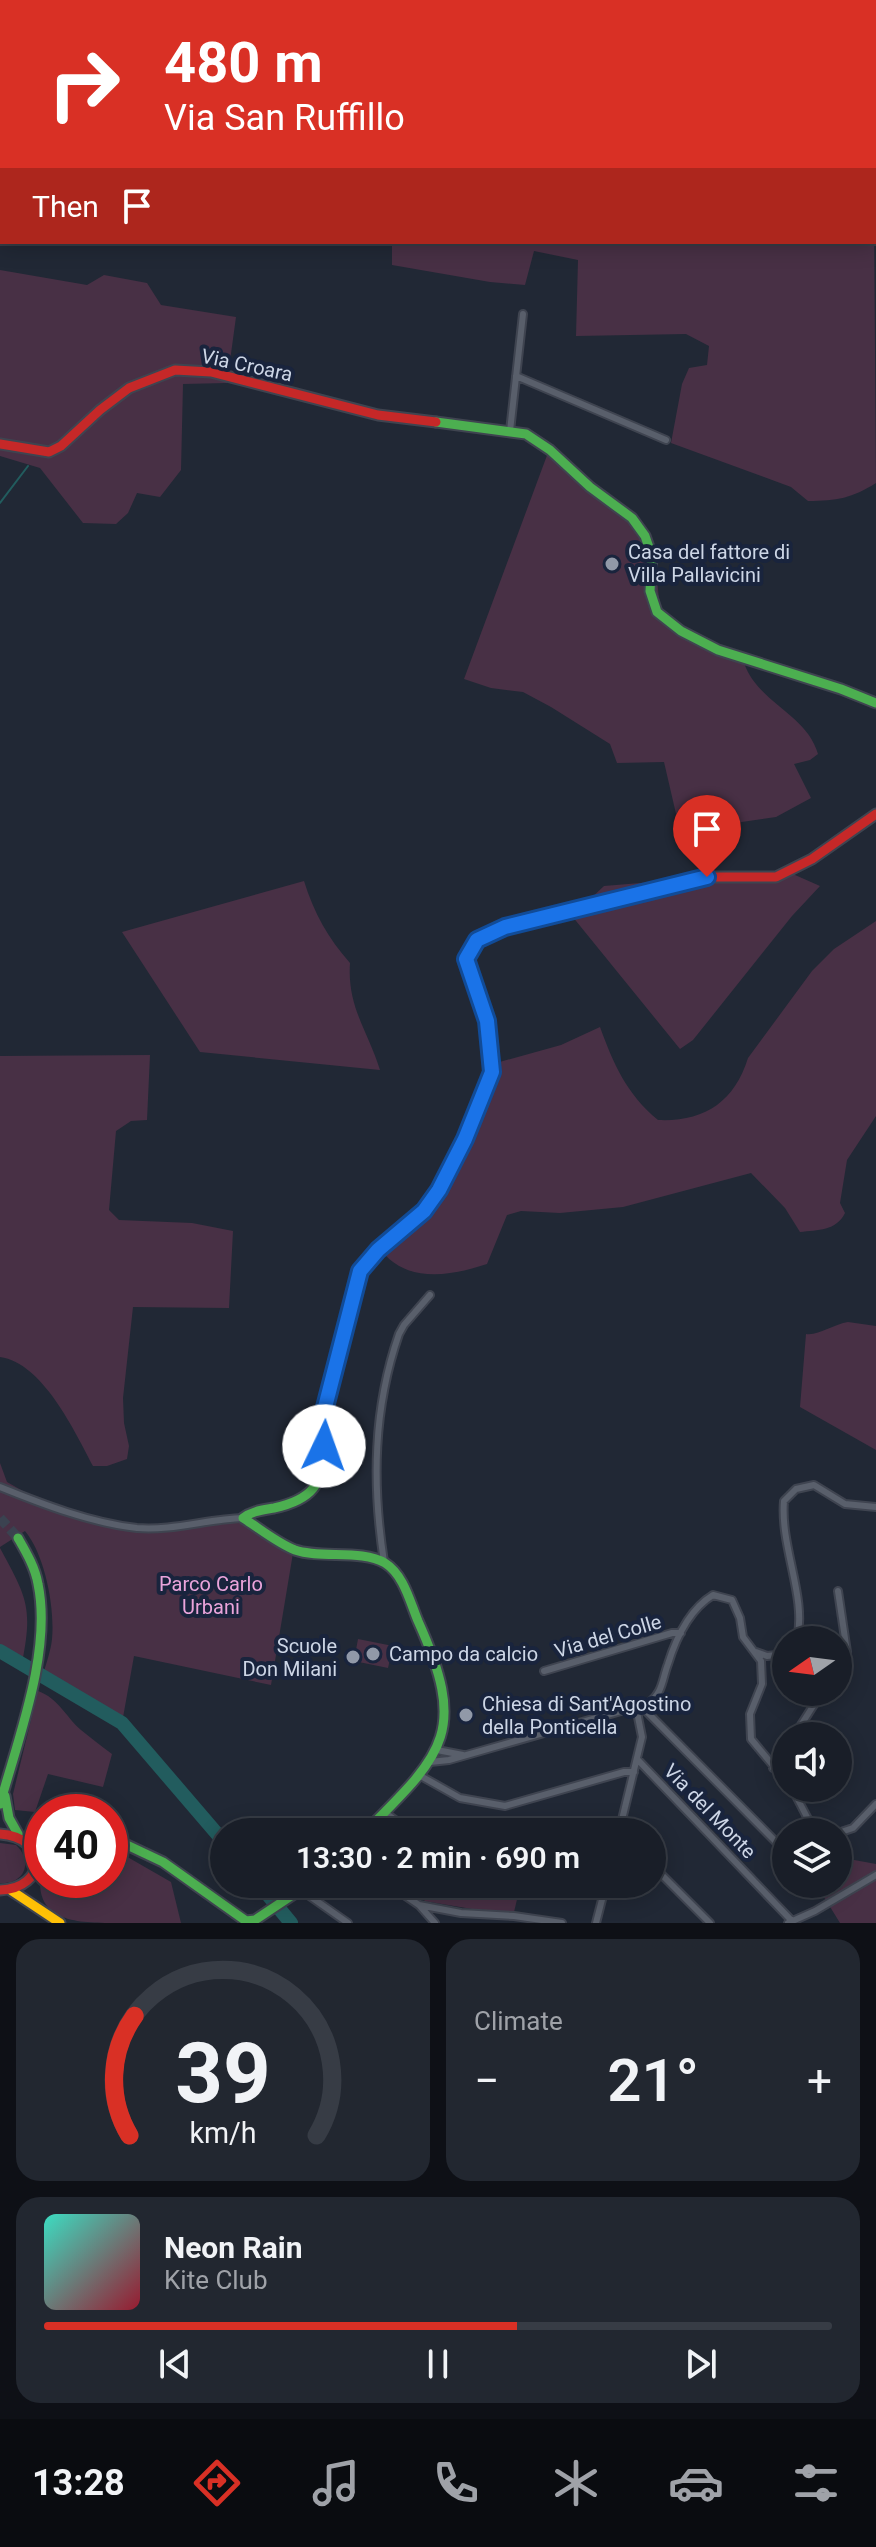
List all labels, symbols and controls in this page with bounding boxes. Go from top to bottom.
text: 480 m [164,30,323,96]
icon: right [32,32,136,136]
text: Via San Ruffillo [164,97,405,139]
icon: arrive [115,184,159,228]
text: Then [32,189,99,224]
street label: Via Croara [199,344,295,386]
place label: Casa del fattore di Villa Pallavicini [628,540,790,587]
marker: Casa del fattore di Villa Pallavicini [603,555,621,573]
pin [673,795,741,877]
icon: arrive [685,807,729,851]
position arrow [282,1404,366,1488]
park label: Parco Carlo Urbani [159,1572,263,1619]
street label: Via del Colle [552,1609,664,1663]
north arrow [772,1626,852,1706]
map controls [772,1626,852,1898]
place label: Scuole Don Milani [242,1634,337,1681]
place label: Campo da calcio [389,1642,538,1666]
marker: Campo da calcio [364,1645,382,1663]
marker: Scuole Don Milani [344,1648,362,1666]
place label: Chiesa di Sant'Agostino della Ponticella [482,1692,691,1739]
marker: Chiesa di Sant'Agostino della Ponticella [457,1706,475,1724]
button: sound [772,1722,852,1802]
street label: Via del Monte [659,1759,761,1863]
speed limit sign: 40 [24,1794,128,1898]
button: layers [772,1818,852,1898]
text: 13:30 · 2 min · 690 m [296,1840,580,1875]
text: Climate [474,2006,563,2036]
text: 39 [175,2025,271,2122]
text: 21° [607,2045,699,2116]
text: − [474,2055,499,2107]
text: + [807,2055,832,2107]
text: km/h [189,2116,257,2150]
text: Neon Rain [164,2230,303,2265]
text: Kite Club [164,2265,268,2295]
icon: previous [153,2342,197,2386]
icon: pause [416,2342,460,2386]
icon: next [679,2342,723,2386]
icon: directions [189,2455,245,2511]
icon: music [308,2455,364,2511]
icon: phone [428,2455,484,2511]
icon: climate [548,2455,604,2511]
icon: car [668,2455,724,2511]
icon: filters [788,2455,844,2511]
text: 13:28 [32,2462,125,2504]

